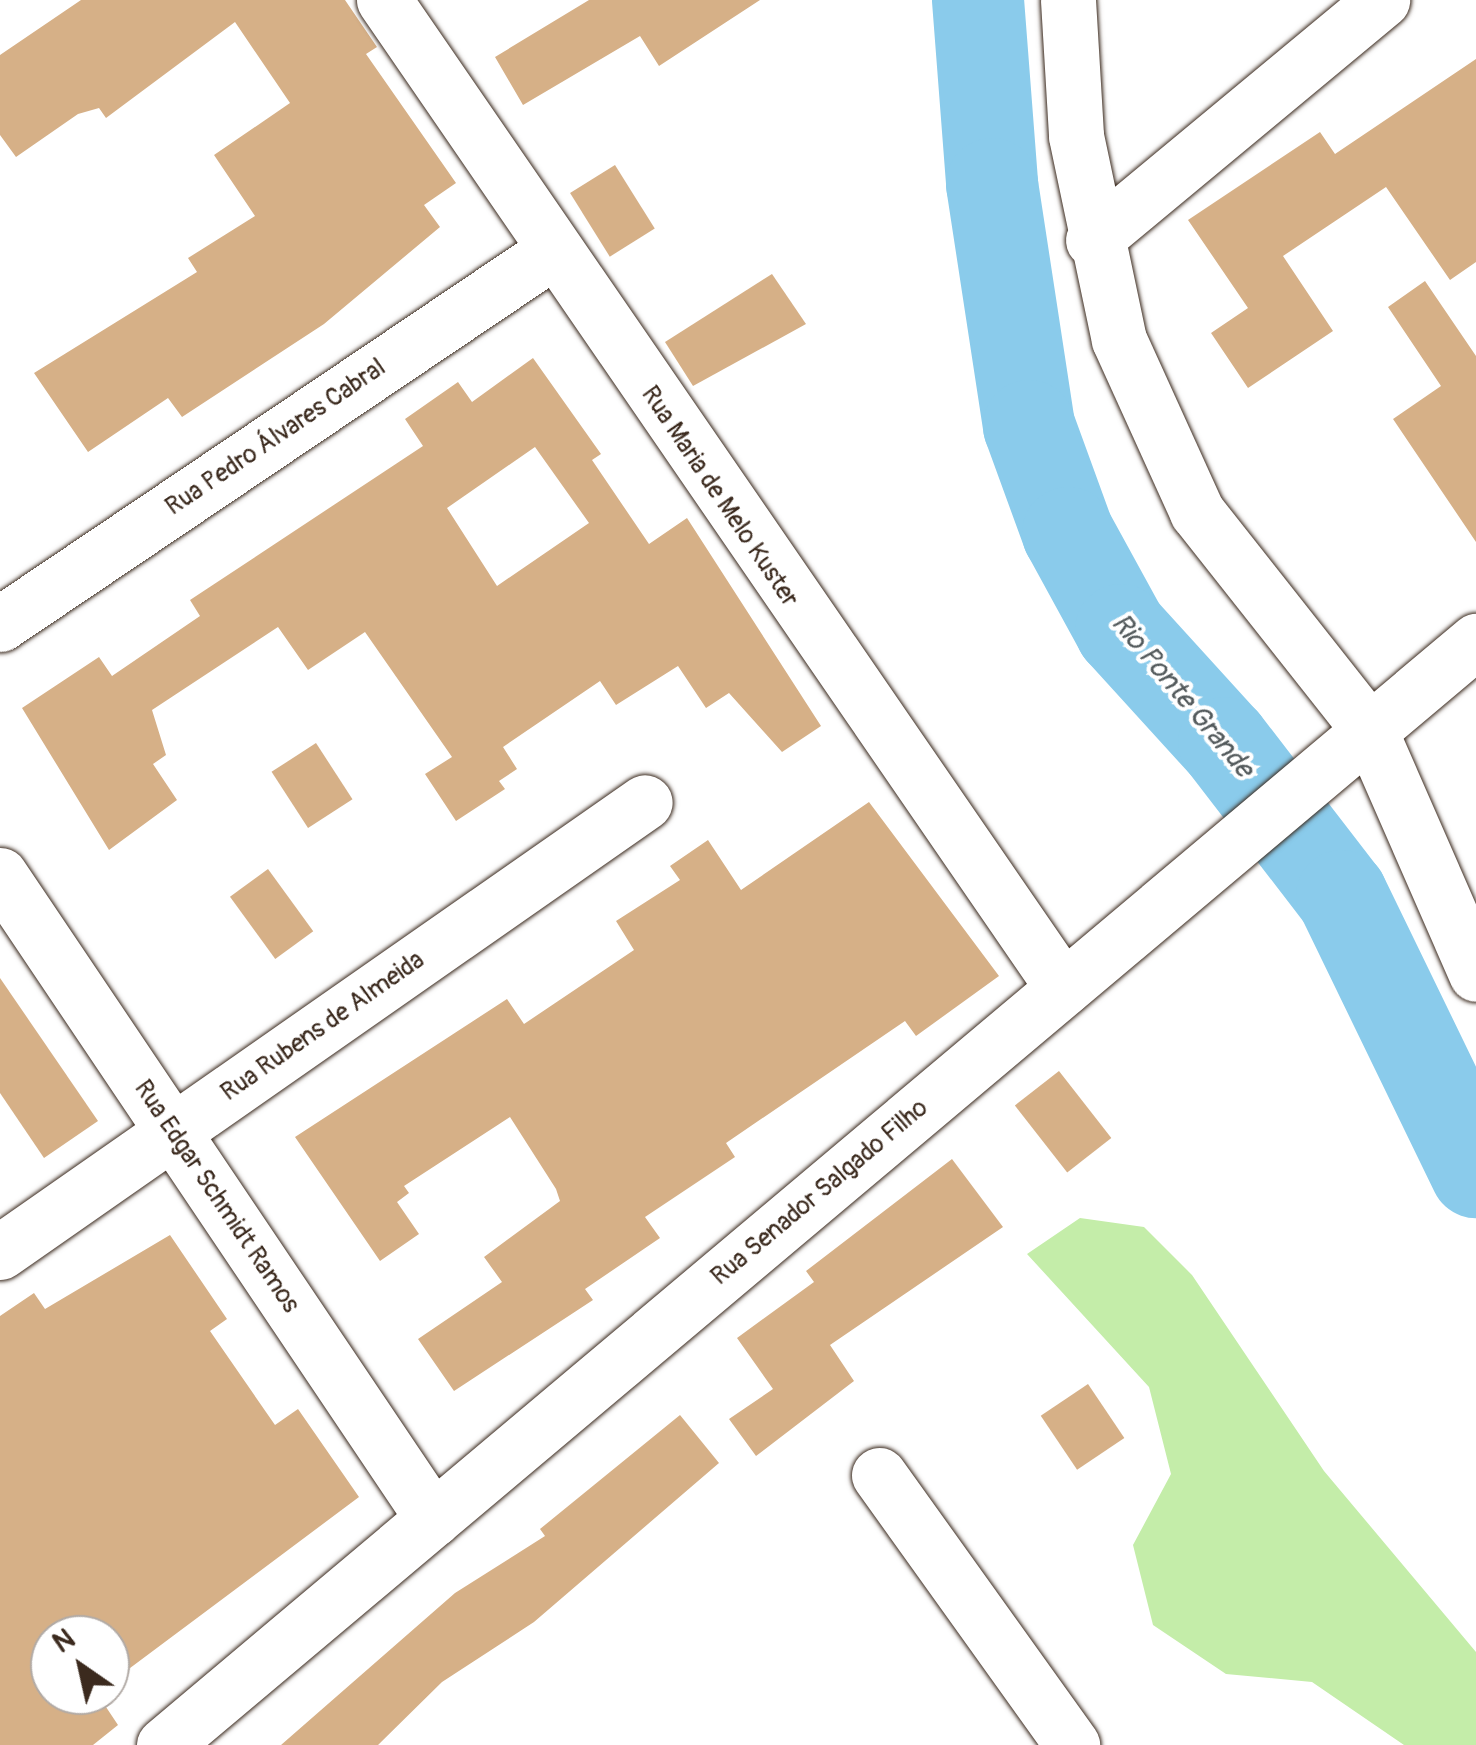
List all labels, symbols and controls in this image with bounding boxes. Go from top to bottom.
street label: Rua Pedro Álvares Cabral [160,353,392,523]
street label: Rua Maria de Melo Kuster [634,381,804,613]
water label: Rio Ponte Grande [1104,607,1260,785]
street label: Rua Rubens de Almeida [216,946,430,1108]
street label: Rua Edgar Schmidt Ramos [127,1075,305,1319]
street label: Rua Senador Salgado Filho [706,1094,934,1292]
north arrow [30,1615,130,1715]
text: N [46,1622,82,1661]

